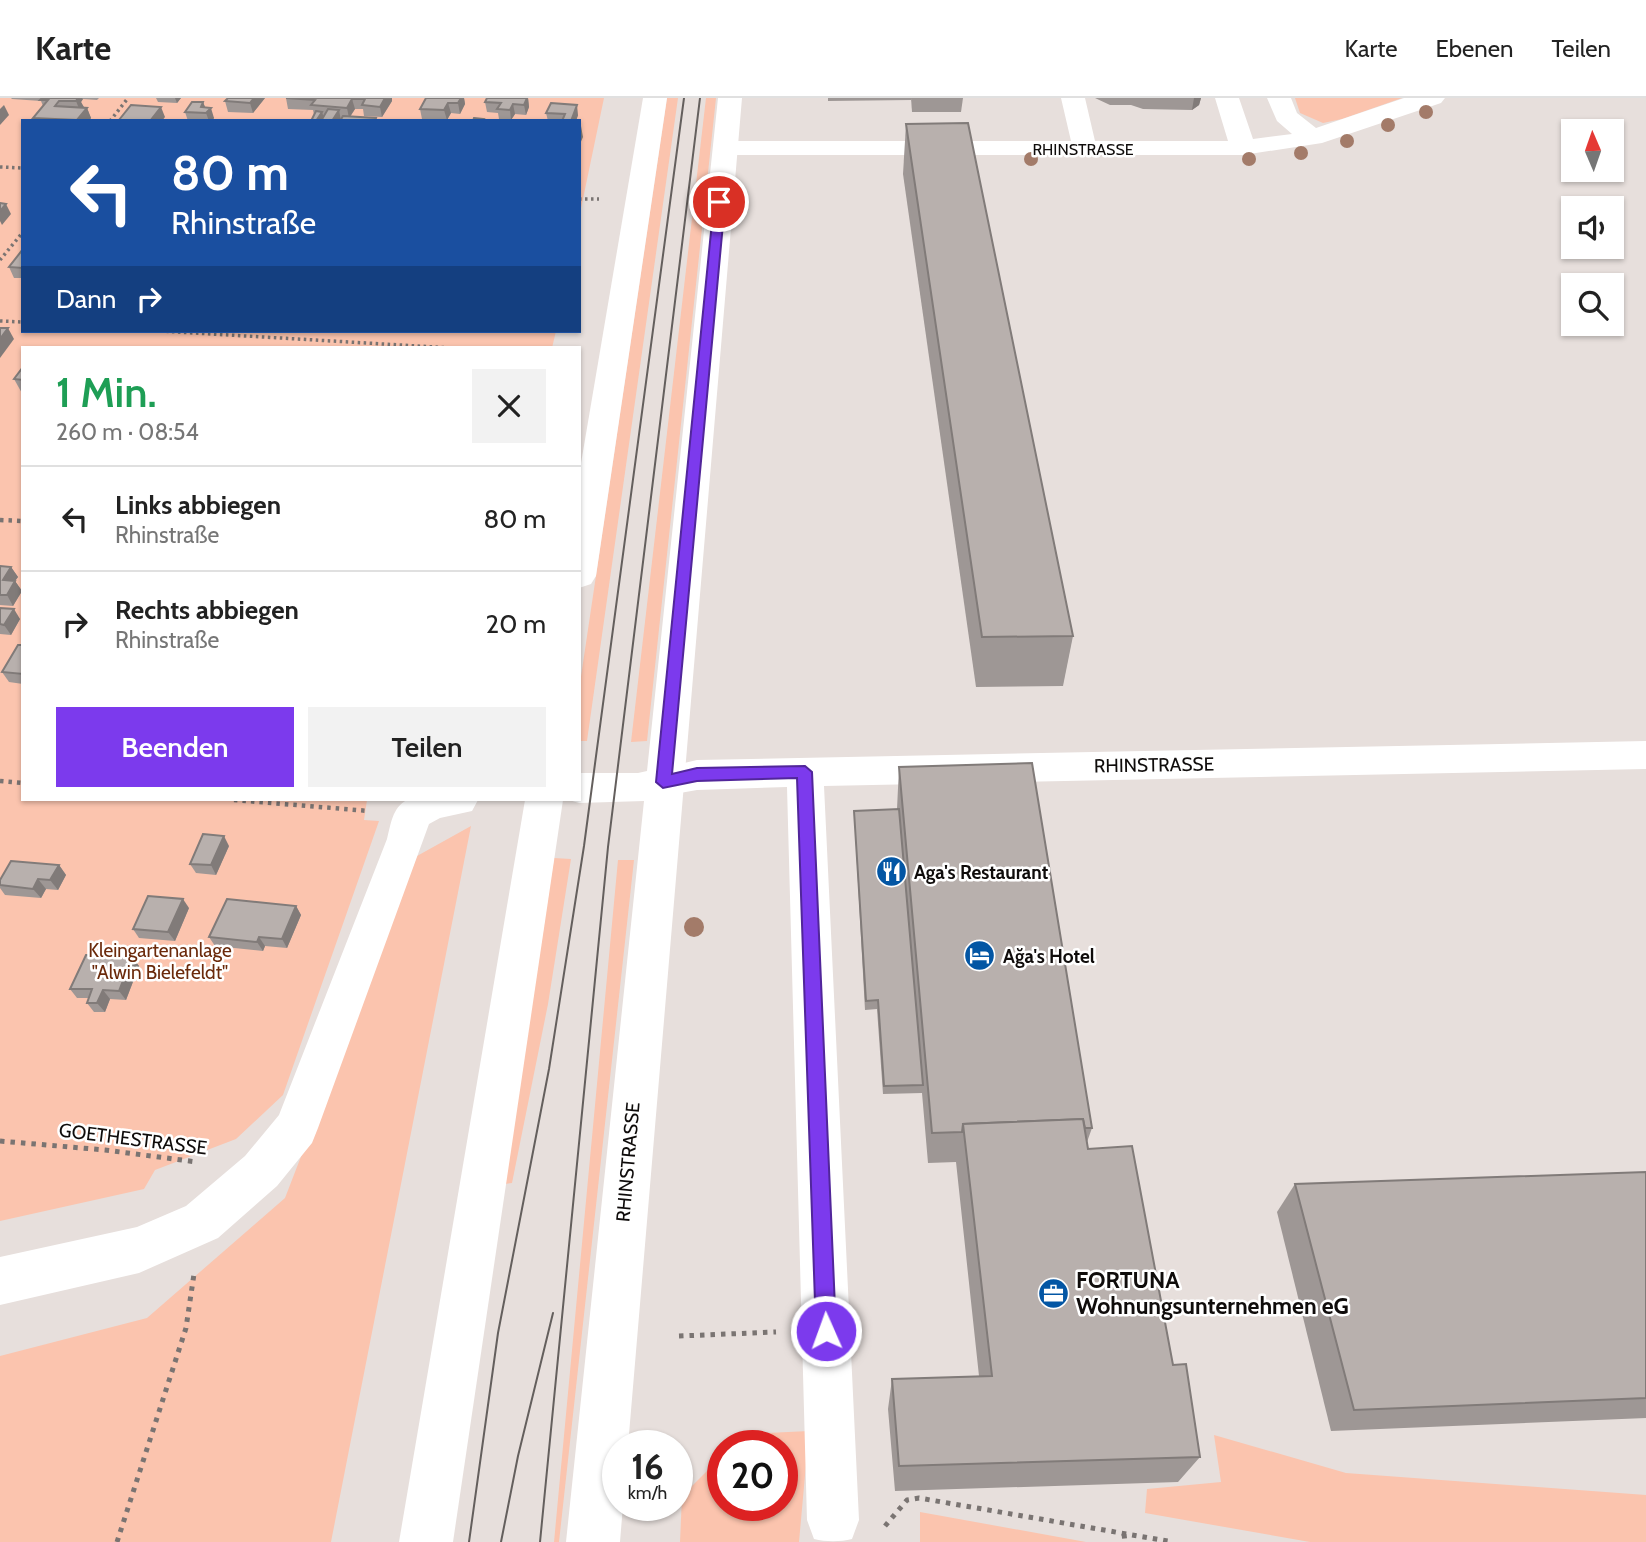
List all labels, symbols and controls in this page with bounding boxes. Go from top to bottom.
text: Karte [35,28,111,68]
text: Karte [1344,34,1397,63]
text: Ebenen [1435,34,1513,63]
text: Teilen [1551,34,1611,63]
north arrow [1561,119,1624,182]
map controls [1561,119,1624,336]
street label: RHINSTRASSE [1032,140,1134,159]
text: 80 m [171,143,289,202]
icon: left [56,147,147,238]
pin [689,172,749,232]
icon: arrive [700,183,738,221]
button: sound [1561,196,1624,259]
text: Rhinstraße [171,203,316,242]
button: search [1561,273,1624,336]
icon: right [130,280,168,318]
text: Dann [56,283,116,315]
text: 1 Min. [56,366,157,418]
button: close [472,369,546,443]
text: 260 m · 08:54 [56,418,199,446]
text: Links abbiegen [115,489,281,521]
icon: left [56,500,94,538]
text: 80 m [483,503,546,535]
text: Rhinstraße [115,521,219,549]
text: Rechts abbiegen [115,594,299,626]
icon: right [56,605,94,643]
text: 20 m [486,608,546,640]
text: Rhinstraße [115,626,219,654]
button: Beenden [56,707,294,787]
button: Teilen [308,707,546,787]
street label: RHINSTRASSE [1094,752,1214,778]
restaurant icon: Aga's Restaurant [874,855,908,889]
place label: Aga's Restaurant [914,861,1049,884]
park label: Kleingartenanlage "Alwin Bielefeldt" [88,939,232,984]
hotel icon: Ağa's Hotel [963,939,997,973]
place label: Ağa's Hotel [1003,945,1095,968]
street label: RHINSTRASSE [611,1101,645,1223]
street label: GOETHESTRASSE [58,1119,208,1159]
place label: FORTUNA Wohnungsunternehmen eG [1076,1266,1349,1320]
office icon: FORTUNA Wohnungsunternehmen eG [1036,1276,1070,1310]
position arrow [789,1294,863,1368]
speed limit sign: 20 [707,1430,798,1521]
text: 16 [631,1445,664,1488]
text: km/h [628,1482,667,1504]

